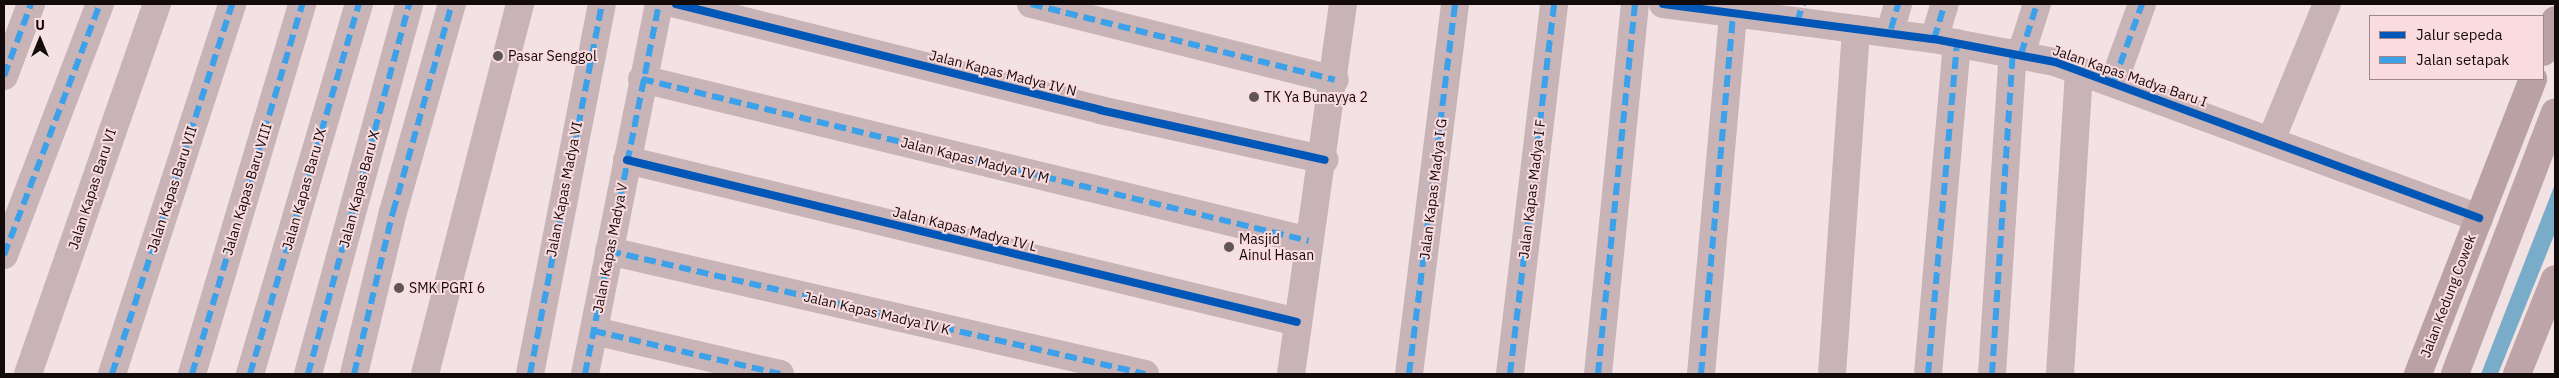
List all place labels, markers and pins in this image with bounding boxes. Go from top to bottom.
place label: Pasar Senggol [508,48,597,64]
marker: Pasar Senggol [492,50,504,62]
place label: TK Ya Bunayya 2 [1264,89,1368,105]
marker: TK Ya Bunayya 2 [1248,91,1260,103]
place label: Masjid Ainul Hasan [1239,231,1314,264]
marker: Masjid Ainul Hasan [1223,241,1235,253]
place label: SMK PGRI 6 [409,280,485,296]
marker: SMK PGRI 6 [393,282,405,294]

